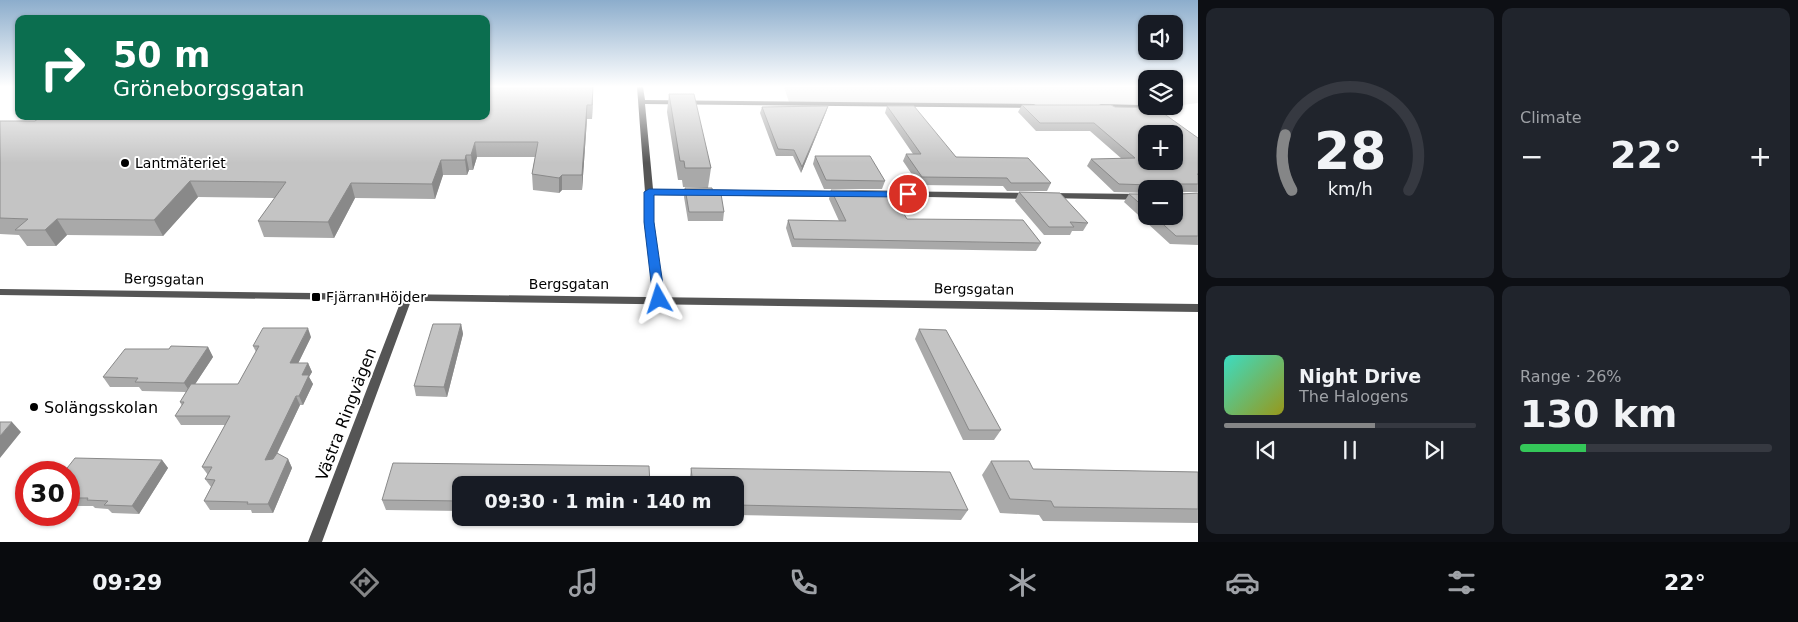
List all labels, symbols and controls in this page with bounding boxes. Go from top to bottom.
map controls [1138,15,1183,225]
button: sound [1138,15,1183,60]
icon: right [30,35,95,100]
text: 50 m [113,35,210,75]
button: layers [1138,70,1183,115]
text: Gröneborgsgatan [113,76,305,101]
text: Climate [1520,108,1582,127]
text: 28 [1314,121,1386,181]
button: + [1138,125,1183,170]
text: 22° [1610,133,1682,177]
text: − [1520,140,1543,173]
text: + [1749,140,1772,173]
place label: Lantmäteriet [135,155,226,171]
marker: Lantmäteriet [119,157,131,169]
pin [887,173,929,215]
text: km/h [1327,178,1373,199]
icon: arrive [894,180,922,208]
button: − [1138,180,1183,225]
street label: Bergsgatan [124,270,204,288]
position arrow [632,272,684,324]
street label: Bergsgatan [529,276,609,292]
street label: Bergsgatan [934,280,1014,298]
place label: Fjärran Höjder [326,289,426,305]
marker: Fjärran Höjder [310,291,322,303]
street label: Västra Ringvägen [312,345,380,483]
text: Night Drive [1299,365,1421,387]
text: Range · 26% [1520,367,1622,386]
text: The Halogens [1299,387,1408,406]
text: 130 km [1520,392,1677,436]
place label: Solängsskolan [44,398,158,417]
marker: Solängsskolan [28,401,40,413]
icon: previous [1252,436,1280,464]
icon: pause [1336,436,1364,464]
icon: next [1420,436,1448,464]
speed limit sign: 30 [15,461,80,526]
text: 09:30 · 1 min · 140 m [484,490,712,512]
icon: directions [347,565,382,600]
icon: music [566,565,601,600]
icon: phone [786,565,821,600]
icon: climate [1005,565,1040,600]
icon: car [1225,565,1260,600]
icon: filters [1444,565,1479,600]
text: 09:29 [92,570,162,595]
text: 22° [1664,570,1706,595]

